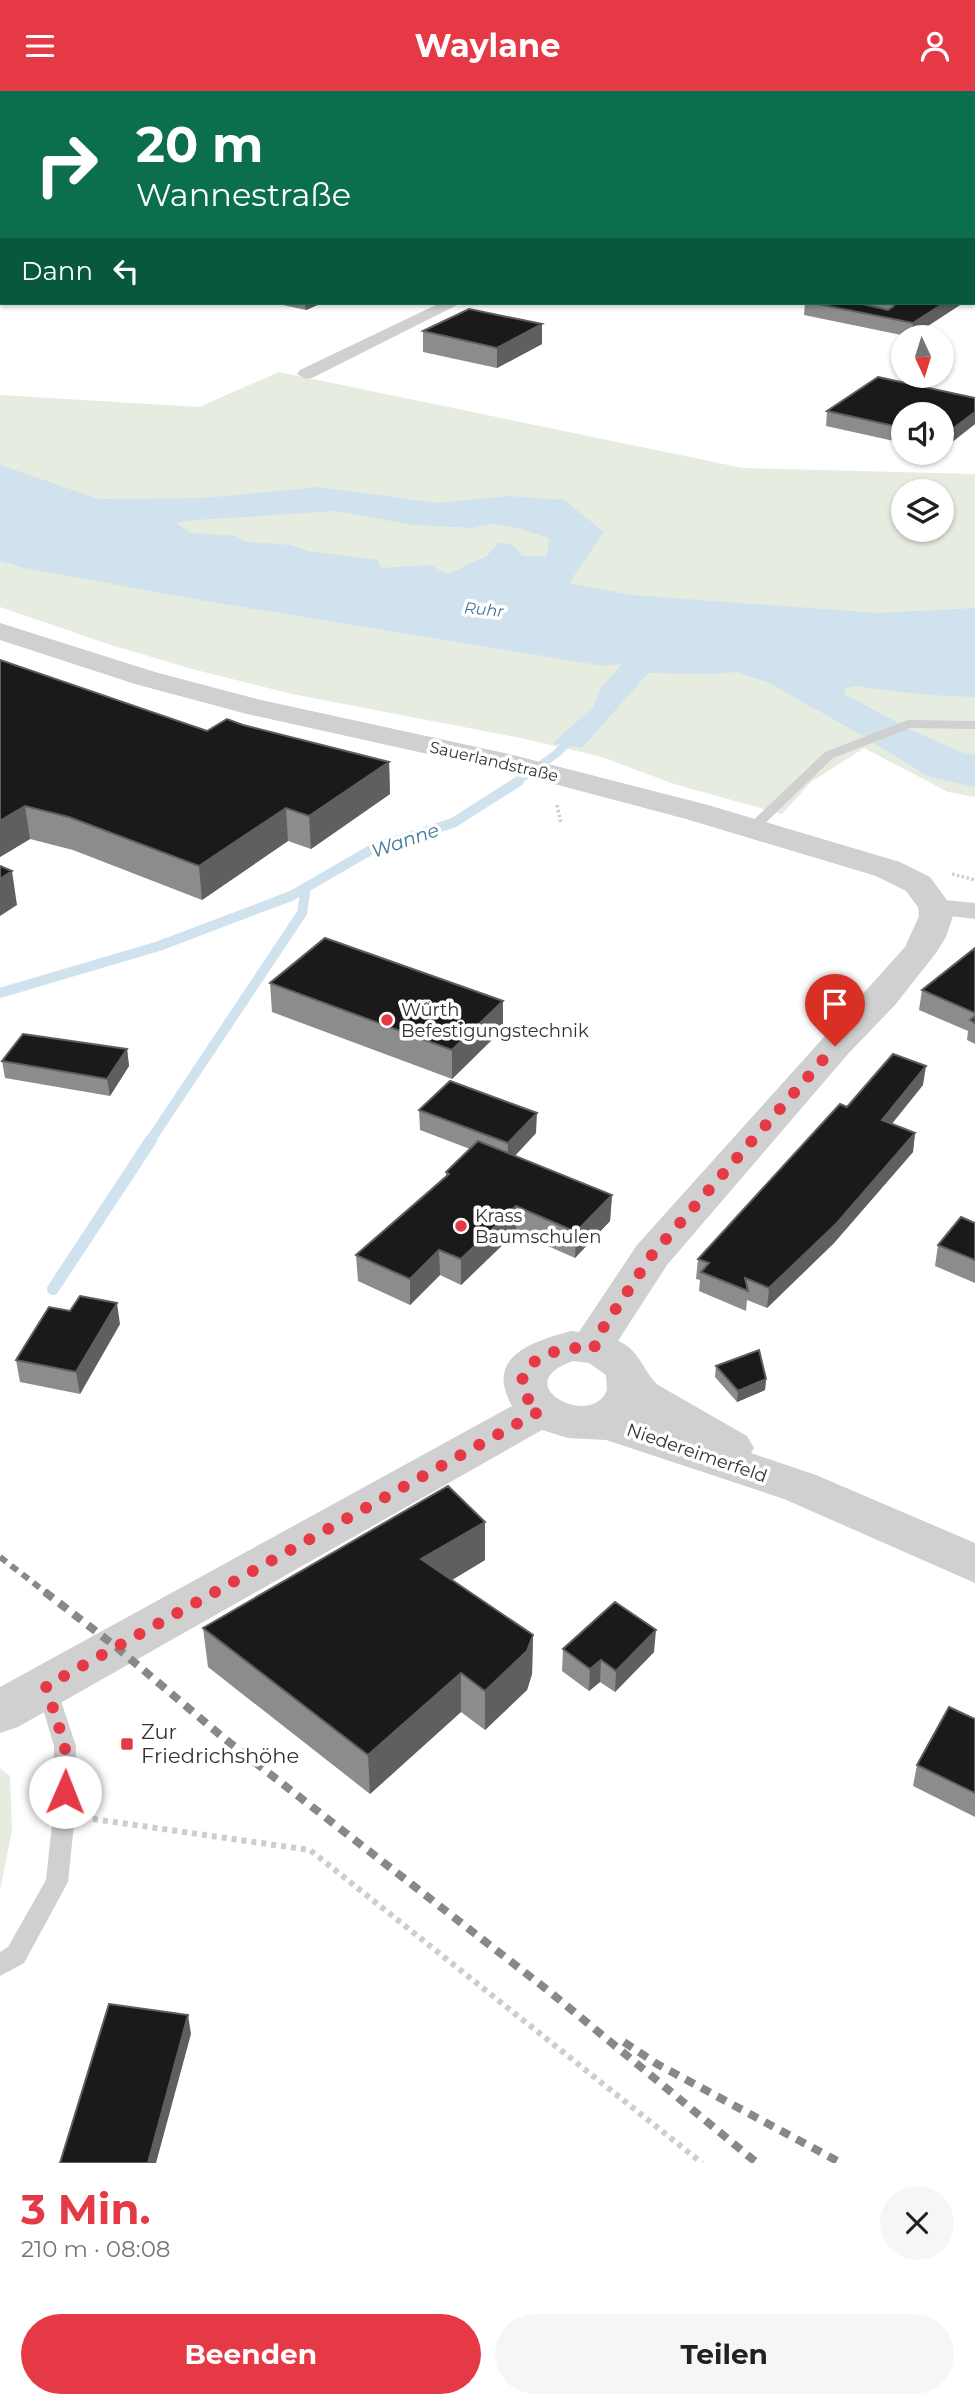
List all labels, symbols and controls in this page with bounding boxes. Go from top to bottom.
text: Waylane [415,26,560,65]
icon: menu [21,27,59,65]
icon: person [916,27,954,65]
text: 20 m [136,115,263,174]
icon: right [21,119,112,210]
text: Wannestraße [136,175,351,214]
icon: left [107,252,145,290]
text: Dann [21,255,93,287]
north arrow [891,325,954,389]
map controls [891,325,954,542]
button: sound [891,402,954,465]
button: layers [891,479,954,542]
water label: Ruhr [463,598,505,621]
street label: Sauerlandstraße [428,737,560,786]
water label: Wanne [368,818,442,863]
pin [805,974,865,1046]
icon: arrive [816,985,854,1023]
place label: Würth Befestigungstechnik [401,999,589,1042]
marker: Würth Befestigungstechnik [379,1012,395,1028]
place label: Krass Baumschulen [475,1205,601,1248]
marker: Krass Baumschulen [453,1218,469,1234]
street label: Niedereimerfeld [624,1419,770,1487]
place label: Zur Friedrichshöhe [141,1719,299,1768]
marker: Zur Friedrichshöhe [119,1736,135,1752]
position arrow [28,1755,102,1829]
text: 3 Min. [21,2183,151,2235]
button: close [880,2186,954,2260]
text: 210 m · 08:08 [21,2235,171,2263]
button: Beenden [21,2314,481,2394]
button: Teilen [495,2314,954,2394]

